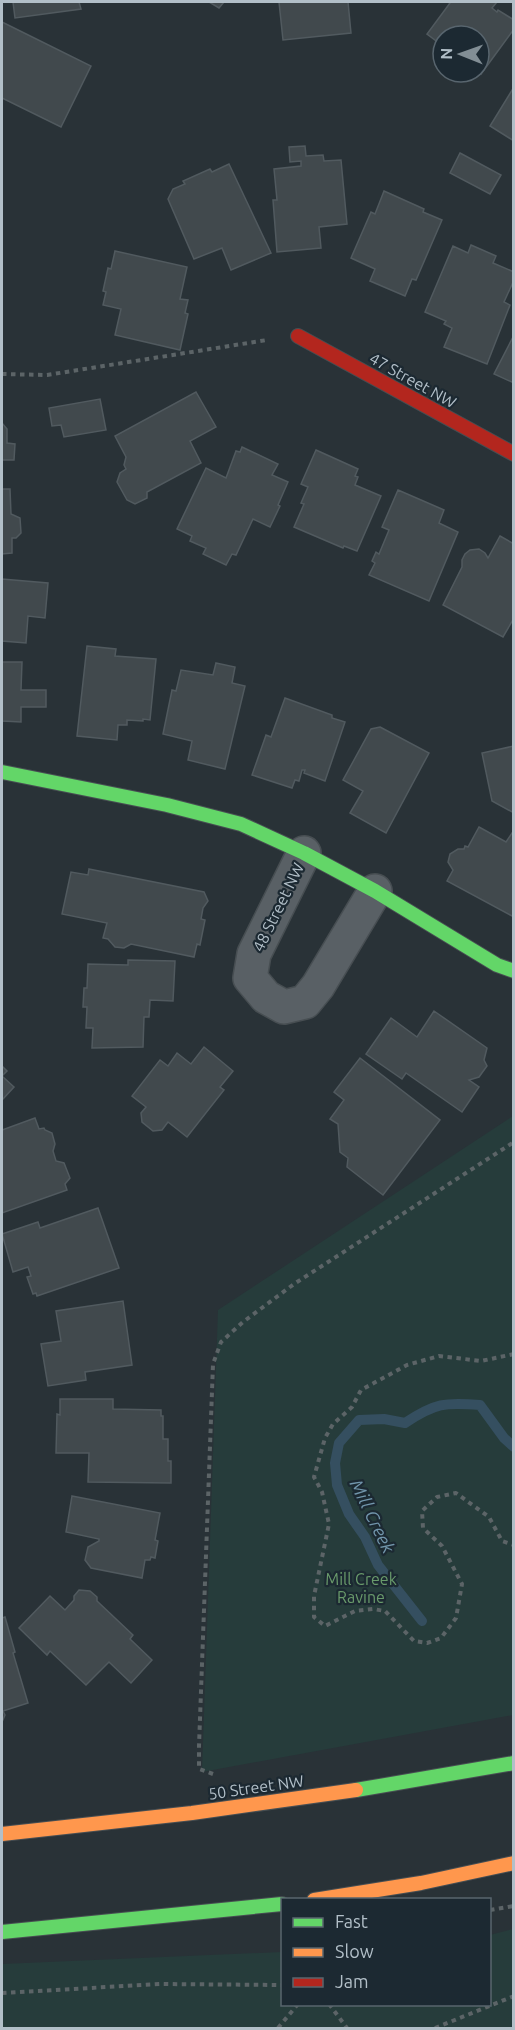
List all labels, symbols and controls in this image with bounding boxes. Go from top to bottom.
north arrow [431,24,491,84]
text: N [437,48,455,60]
street label: 47 Street NW [367,349,460,411]
street label: 48 Street NW [249,860,307,954]
water label: Mill Creek [347,1476,400,1557]
park label: Mill Creek Ravine [325,1570,397,1606]
street label: 50 Street NW [207,1771,305,1803]
legend [281,1898,491,2006]
text: Fast [335,1911,368,1931]
text: Slow [335,1941,374,1961]
text: Jam [335,1971,369,1991]

